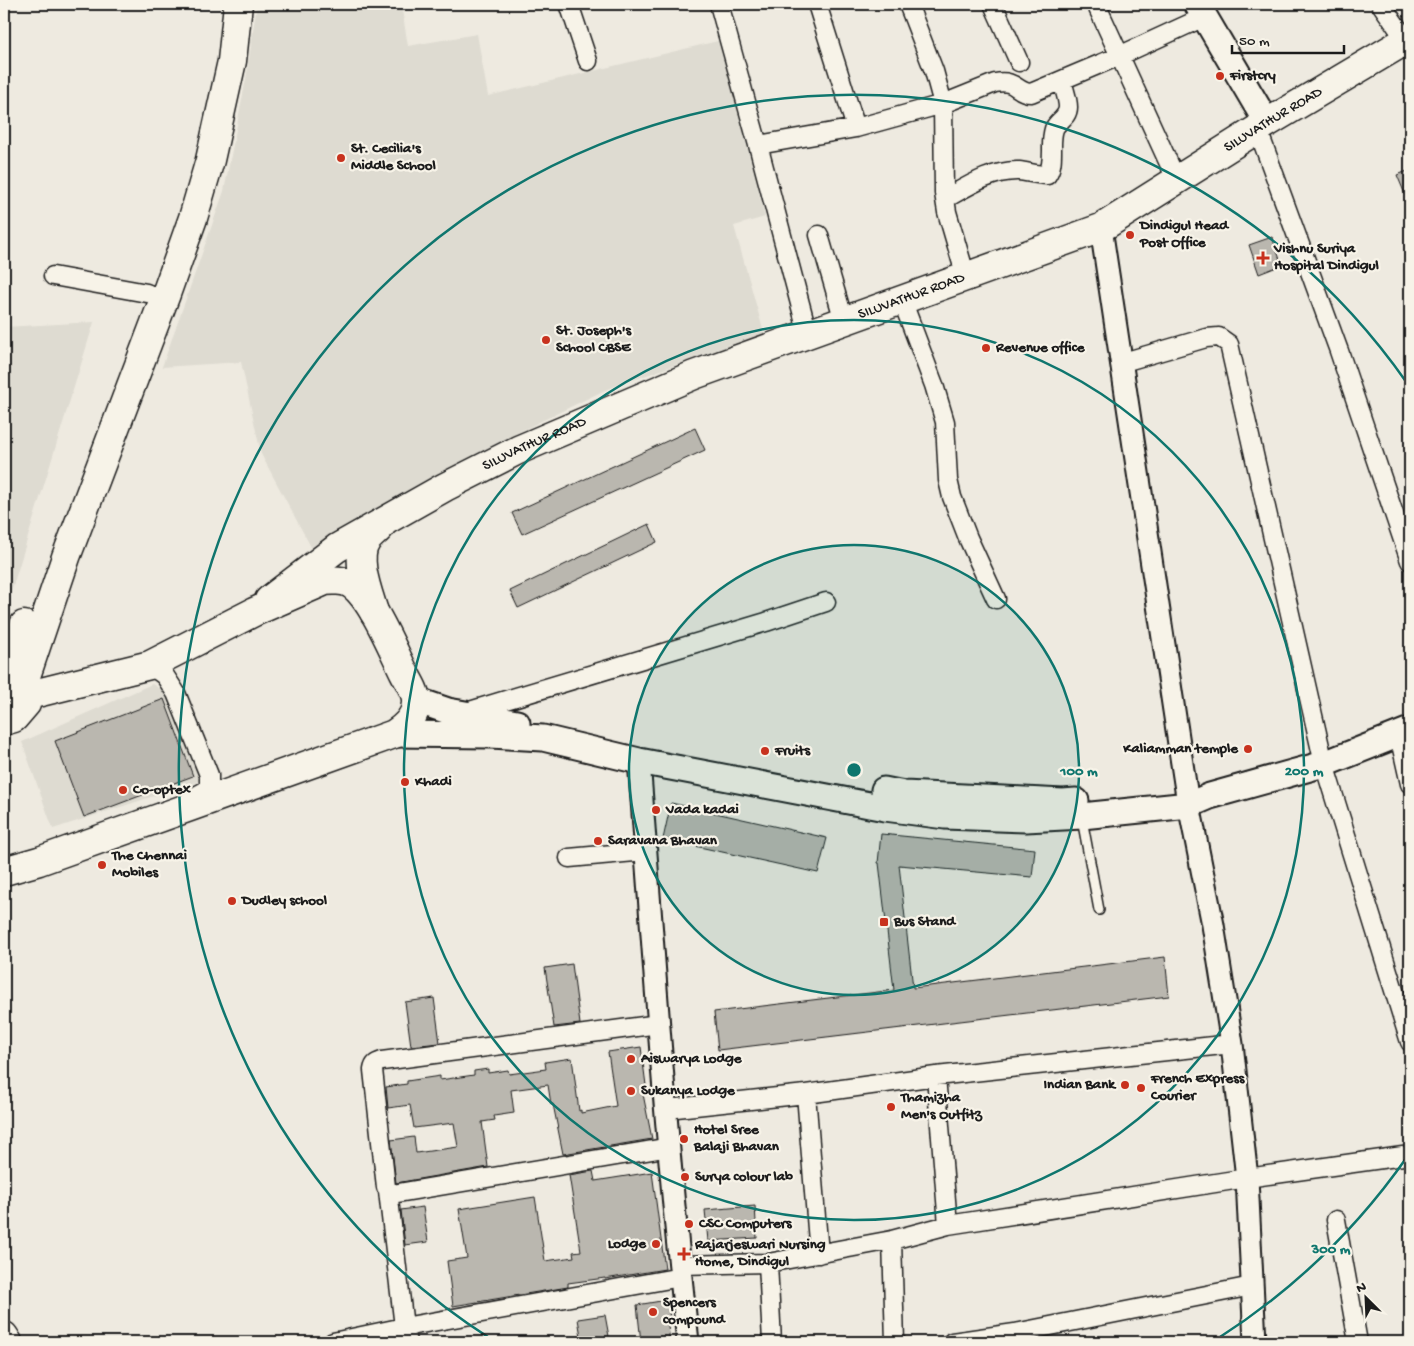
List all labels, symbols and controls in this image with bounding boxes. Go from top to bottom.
scale bar [1232,22,1344,54]
text: 50 m [1239,33,1270,51]
place label: Firstcry [1229,67,1276,85]
marker: Firstcry [1214,70,1226,82]
street label: SILUVATHUR ROAD [1221,83,1326,157]
place label: St. Cecilia's Middle School [351,140,437,175]
marker: St. Cecilia's Middle School [335,152,347,164]
place label: Dindigul Head Post Office [1138,217,1230,252]
marker: Dindigul Head Post Office [1124,229,1136,241]
place label: Vishnu Suriya Hospital Dindigul [1273,240,1380,275]
marker: Vishnu Suriya Hospital Dindigul [1256,251,1270,265]
street label: SILUVATHUR ROAD [856,269,967,324]
place label: St. Joseph's School CBSE [556,322,633,357]
marker: St. Joseph's School CBSE [540,334,552,346]
place label: Revenue office [995,339,1086,357]
marker: Revenue office [980,342,992,354]
street label: SILUVATHUR ROAD [480,413,589,475]
place label: Kaliamman temple [1122,740,1239,758]
place label: Fruits [774,742,811,760]
marker: Kaliamman temple [1242,743,1254,755]
marker: Fruits [759,745,771,757]
centre of rings [845,761,863,779]
text: 100 m [1059,763,1098,781]
text: 200 m [1285,763,1324,781]
place label: Khadi [414,773,452,791]
marker: Khadi [399,776,411,788]
place label: Co-optex [132,781,191,799]
marker: Co-optex [117,784,129,796]
place label: Vada kadai [665,801,739,819]
marker: Vada kadai [650,804,662,816]
place label: Saravana Bhavan [608,832,718,850]
marker: Saravana Bhavan [592,835,604,847]
place label: The Chennai Mobiles [111,847,187,882]
marker: The Chennai Mobiles [96,859,108,871]
place label: Dudley school [240,892,328,910]
marker: Dudley school [226,895,238,907]
place label: Bus Stand [893,913,957,931]
marker: Bus Stand [878,916,890,928]
place label: Aiswarya Lodge [640,1050,743,1068]
marker: Aiswarya Lodge [625,1053,637,1065]
place label: French Express Courier [1150,1070,1246,1105]
place label: Indian Bank [1043,1076,1117,1094]
marker: Indian Bank [1119,1079,1131,1091]
place label: Sukanya Lodge [641,1082,736,1100]
marker: French Express Courier [1135,1082,1147,1094]
marker: Sukanya Lodge [625,1085,637,1097]
place label: Thamizha Men's Outfitz [900,1089,983,1124]
marker: Thamizha Men's Outfitz [885,1101,897,1113]
place label: Hotel Sree Balaji Bhavan [693,1121,780,1156]
marker: Hotel Sree Balaji Bhavan [678,1133,690,1145]
place label: Surya colour lab [695,1168,793,1186]
marker: Surya colour lab [679,1171,691,1183]
place label: CSC Computers [698,1215,793,1233]
marker: CSC Computers [683,1218,695,1230]
place label: Lodge [608,1235,647,1253]
place label: Rajarjeswari Nursing Home, Dindigul [694,1236,826,1271]
marker: Lodge [650,1238,662,1250]
text: 300 m [1310,1241,1351,1259]
marker: Rajarjeswari Nursing Home, Dindigul [677,1247,691,1261]
north arrow [1342,1274,1392,1324]
text: N [1354,1279,1369,1298]
place label: Spencers compound [663,1294,727,1329]
marker: Spencers compound [647,1306,659,1318]

